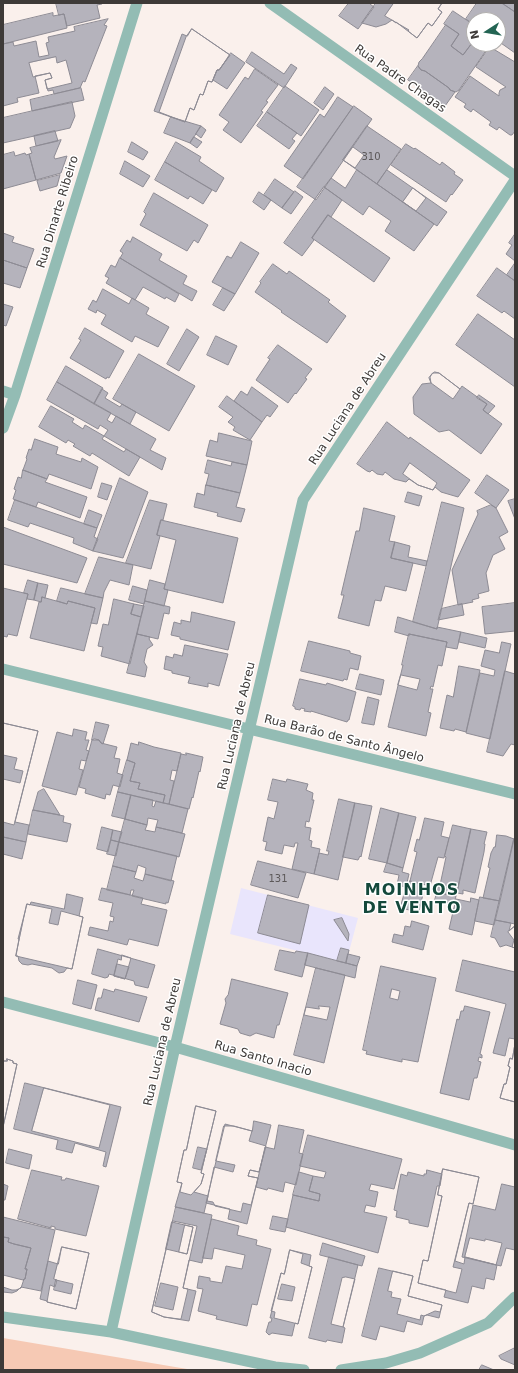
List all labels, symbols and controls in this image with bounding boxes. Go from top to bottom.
north arrow [466,12,506,52]
text: N [467,29,482,40]
street label: Rua Padre Chagas [351,42,449,116]
house number: 310 [361,151,381,163]
street label: Rua Dinarte Ribeiro [34,154,82,270]
street label: Rua Luciana de Abreu [306,350,390,468]
street label: Rua Luciana de Abreu [215,661,259,791]
street label: Rua Barão de Santo Ângelo [263,712,425,766]
house number: 131 [268,873,288,885]
district label: MOINHOS DE VENTO [362,881,462,919]
street label: Rua Luciana de Abreu [141,977,185,1107]
street label: Rua Santo Inacio [213,1038,313,1080]

